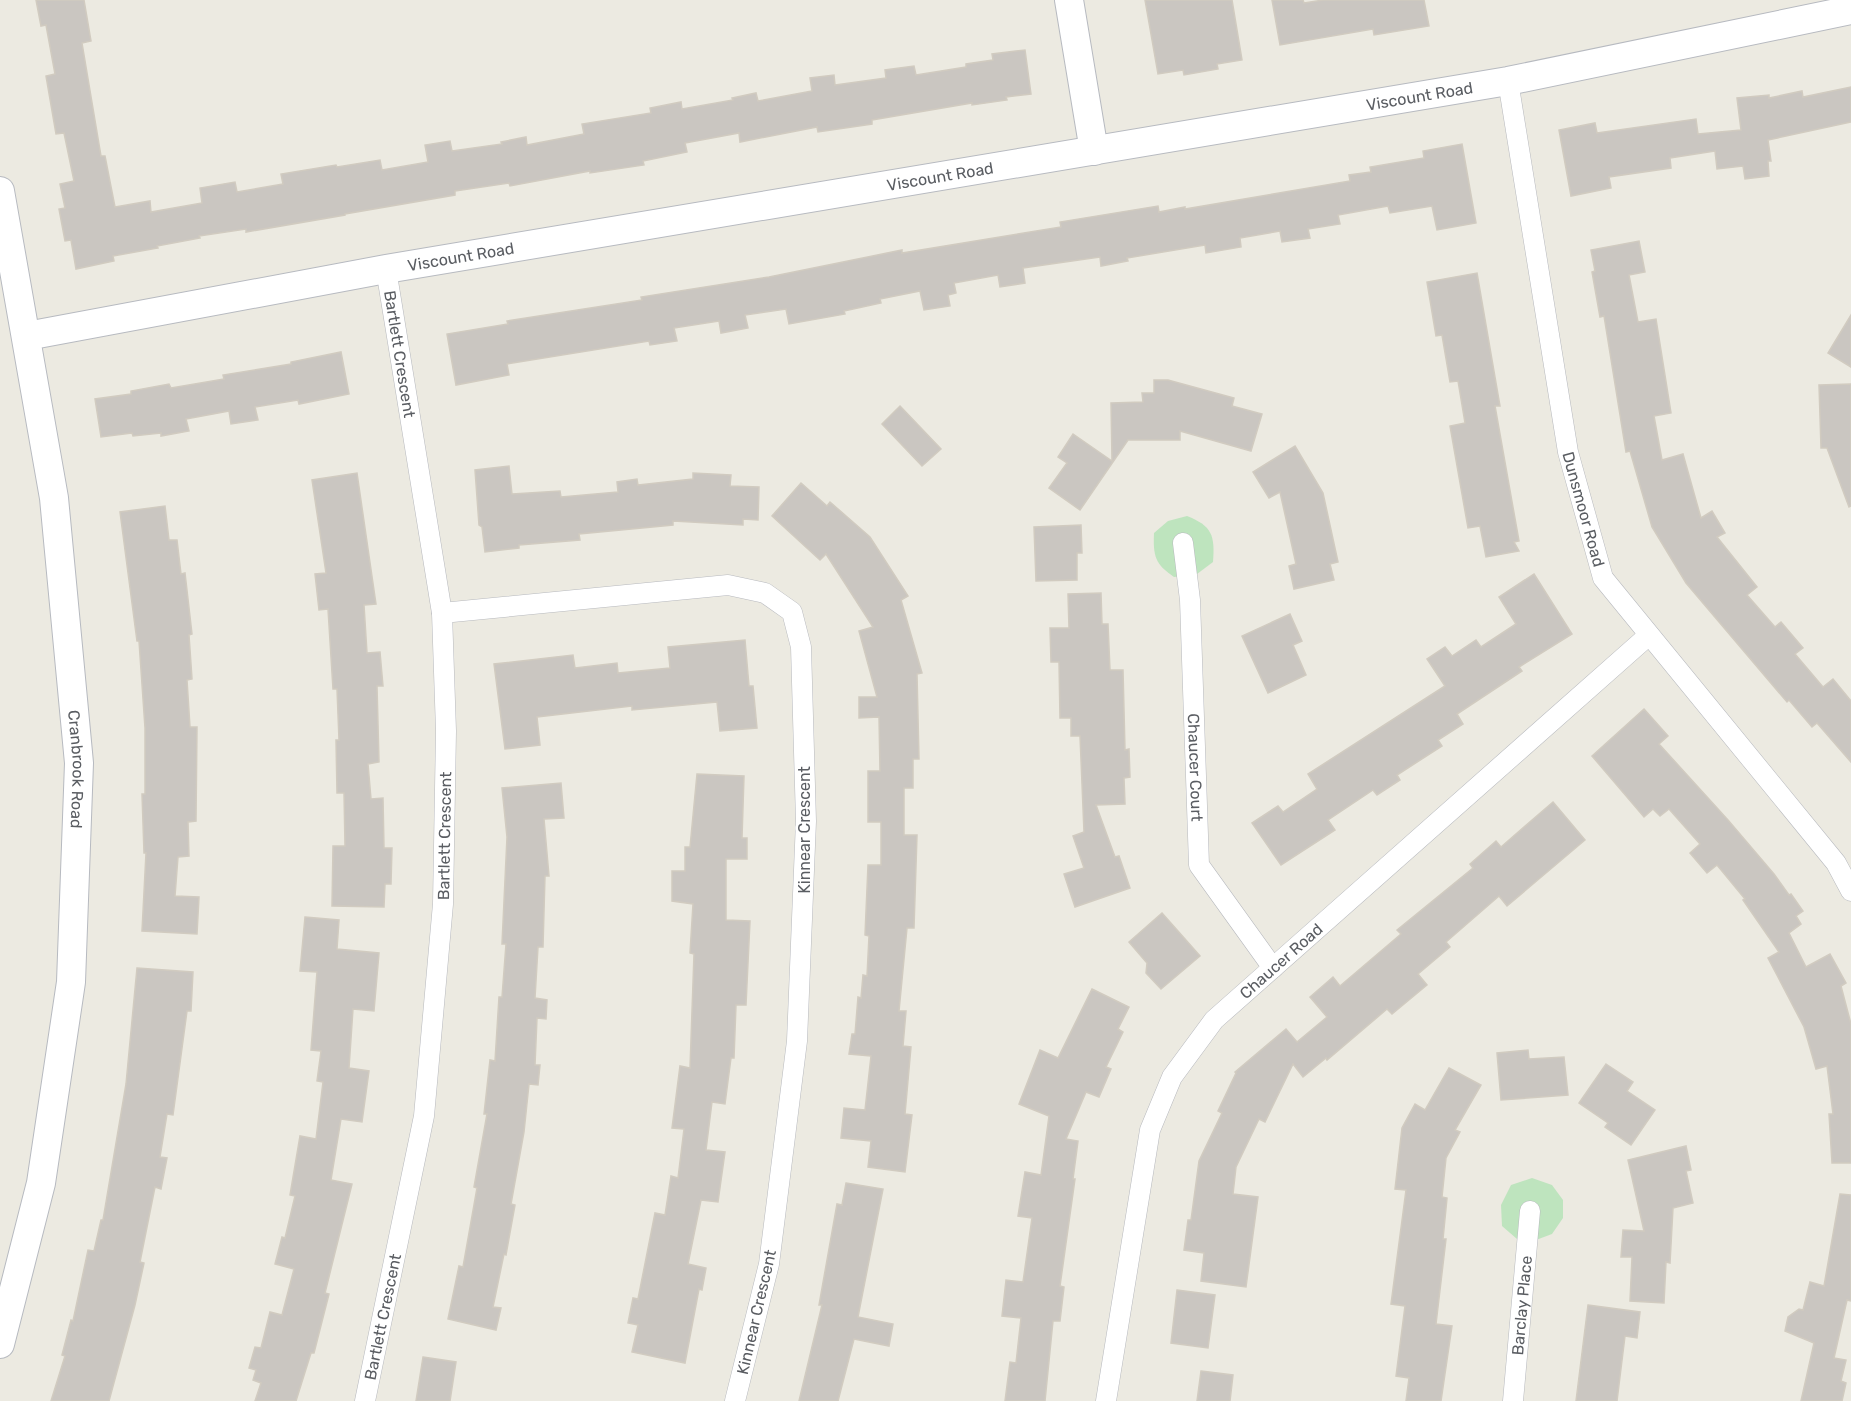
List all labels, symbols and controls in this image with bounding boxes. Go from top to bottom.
street label: Viscount Road [1365,78,1474,115]
street label: Viscount Road [885,158,995,195]
street label: Viscount Road [406,239,516,275]
street label: Bartlett Crescent [380,289,419,419]
street label: Dunsmoor Road [1558,449,1608,569]
street label: Cranbrook Road [64,709,88,829]
street label: Chaucer Court [1184,713,1207,822]
street label: Kinnear Crescent [795,766,814,894]
street label: Bartlett Crescent [434,771,455,900]
street label: Chaucer Road [1236,920,1327,1003]
street label: Kinnear Crescent [733,1248,780,1376]
street label: Bartlett Crescent [361,1252,405,1382]
street label: Barclay Place [1508,1255,1536,1356]

